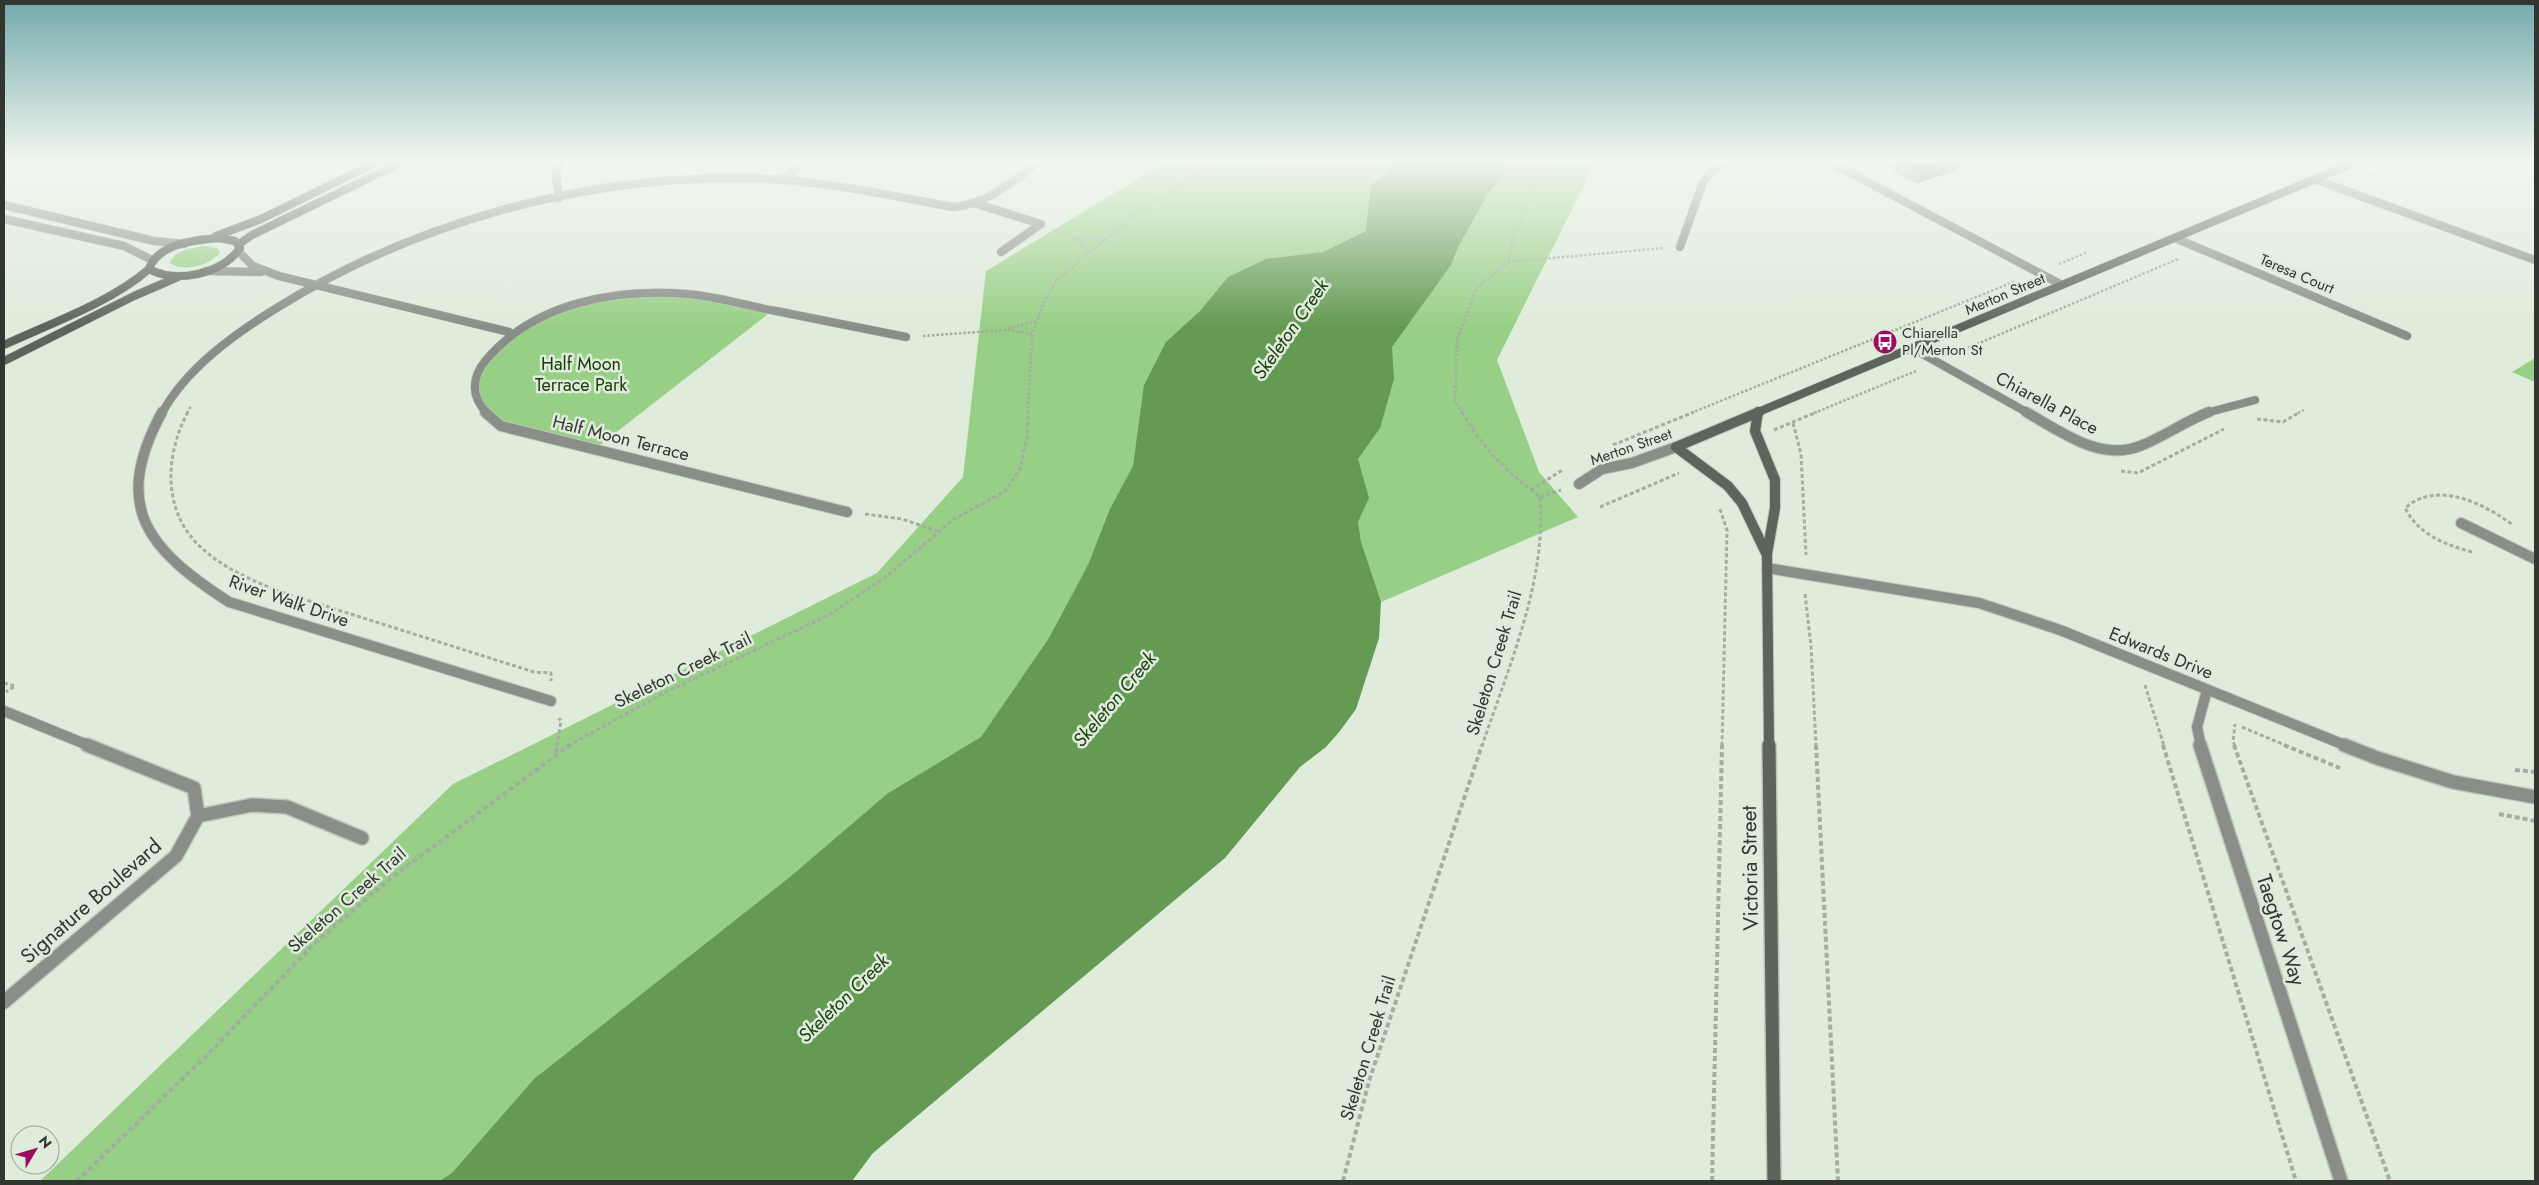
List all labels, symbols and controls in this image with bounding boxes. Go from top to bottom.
street label: Teresa Court [2256,248,2338,300]
street label: Merton Street [1962,267,2049,321]
water label: Skeleton Creek [1246,273,1335,385]
place label: Chiarella Pl/Merton St [1902,322,1983,361]
bus stop icon: Chiarella Pl/Merton St [1872,329,1898,355]
park label: Half Moon Terrace Park [535,351,627,398]
street label: Chiarella Place [1991,365,2103,441]
street label: Half Moon Terrace [550,408,692,468]
street label: Merton Street [1587,423,1675,471]
street label: River Walk Drive [225,568,353,634]
street label: Skeleton Creek Trail [1460,588,1528,738]
street label: Edwards Drive [2105,620,2217,686]
street label: Skeleton Creek Trail [610,625,756,715]
water label: Skeleton Creek [1066,645,1163,753]
street label: Victoria Street [1734,805,1766,931]
street label: Signature Boulevard [14,831,168,971]
street label: Skeleton Creek Trail [282,841,412,959]
street label: Taegtow Way [2249,871,2313,990]
water label: Skeleton Creek [792,947,895,1049]
street label: Skeleton Creek Trail [1334,973,1402,1123]
north arrow [10,1125,60,1175]
text: N [34,1131,57,1153]

